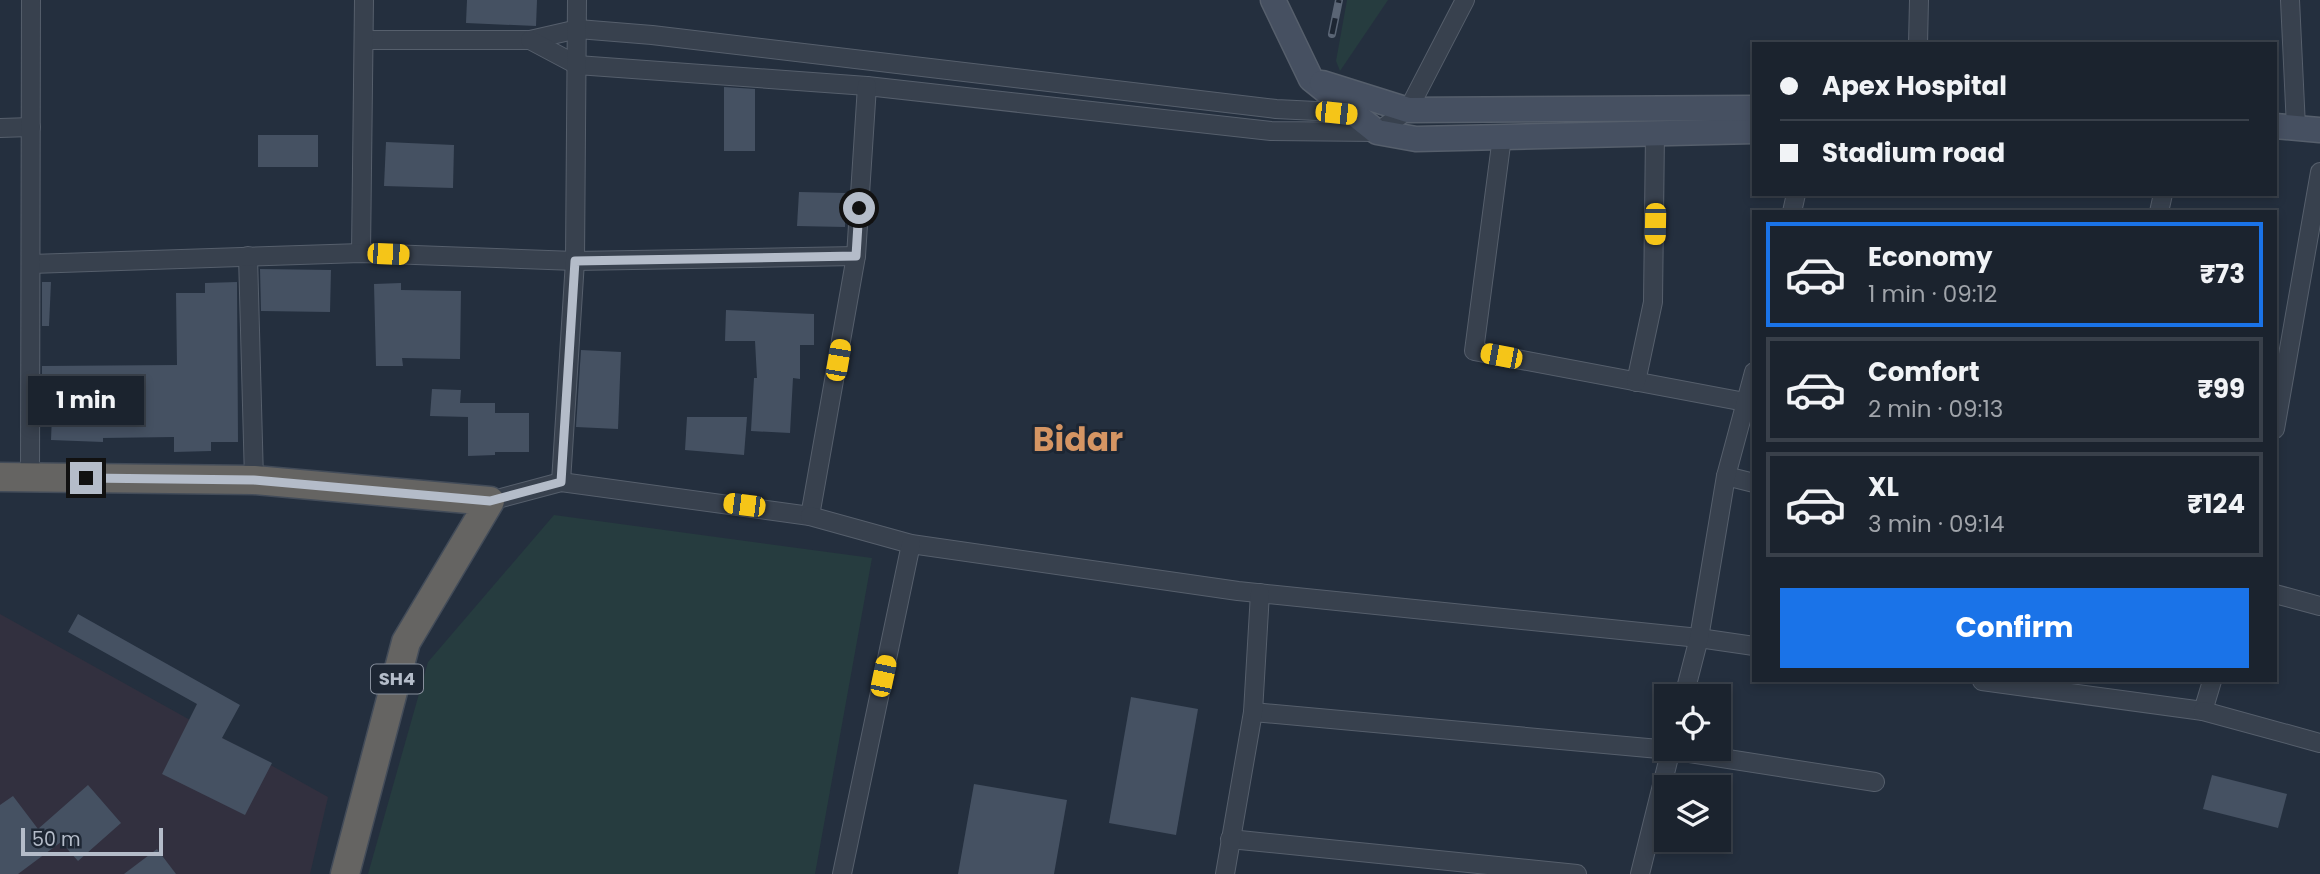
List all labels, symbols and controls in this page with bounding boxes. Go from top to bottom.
text: Apex Hospital [1822,68,2007,104]
car [1315,100,1358,126]
text: Stadium road [1822,135,2005,171]
route start [843,192,875,224]
car [1645,203,1666,245]
text: Economy [1868,239,1992,275]
car [367,243,410,265]
icon: car [1784,243,1847,306]
text: ₹73 [2200,256,2245,292]
text: 1 min · 09:12 [1868,278,1997,310]
car [825,337,852,383]
car [1479,342,1524,370]
text: Comfort [1868,354,1980,390]
icon: car [1784,358,1847,421]
text: ₹99 [2197,371,2245,407]
callout: 1 min [28,377,144,426]
text: 1 min [56,384,116,416]
text: 2 min · 09:13 [1868,393,2003,425]
district label: Bidar [1033,416,1123,463]
route end [70,462,102,494]
text: XL [1868,469,1899,505]
icon: car [1784,473,1847,536]
text: ₹124 [2187,486,2245,522]
car [722,492,767,518]
text: 3 min · 09:14 [1868,508,2005,540]
button: Confirm [1780,588,2249,668]
car [869,653,898,699]
road number: SH4 [371,664,423,694]
map controls [1654,684,1731,852]
button: locate [1654,684,1731,761]
button: layers [1654,775,1731,852]
scale bar [21,825,163,857]
text: 50 m [32,826,81,853]

